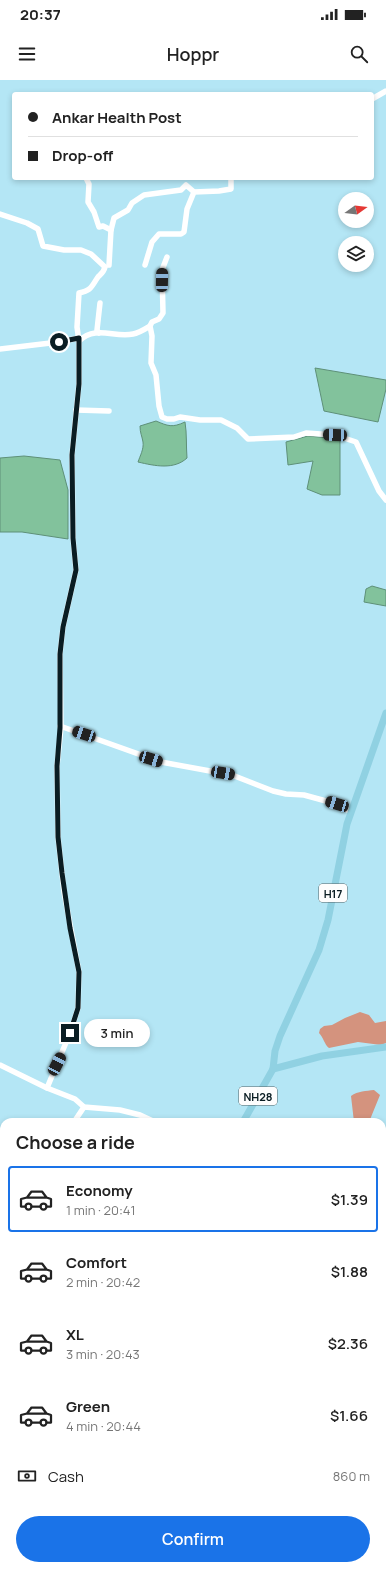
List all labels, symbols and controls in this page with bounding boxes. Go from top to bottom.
text: 20:37 [20,4,61,25]
text: Hoppr [167,42,219,66]
icon: menu [16,43,38,65]
icon: search [348,43,370,65]
text: Ankar Health Post [52,107,182,128]
text: Drop-off [52,145,113,166]
north arrow [338,192,374,228]
map controls [338,192,374,272]
button: layers [338,236,374,272]
car [156,268,168,292]
route start [50,333,68,351]
car [323,429,347,441]
car [71,725,97,743]
car [138,750,164,768]
car [210,765,236,781]
car [324,795,350,813]
road number: H17 [319,884,347,902]
callout: 3 min [84,1019,150,1047]
route end [61,1024,79,1042]
text: 3 min [101,1024,133,1042]
car [46,1051,68,1077]
road number: NH28 [239,1087,277,1105]
text: Choose a ride [16,1130,135,1154]
text: Economy [66,1180,133,1201]
icon: car [18,1181,54,1217]
text: $1.39 [331,1189,368,1210]
text: 1 min · 20:41 [66,1201,136,1219]
text: Comfort [66,1252,127,1273]
icon: car [18,1253,54,1289]
text: $1.88 [331,1261,368,1282]
text: 2 min · 20:42 [66,1273,140,1291]
text: XL [66,1324,84,1345]
icon: car [18,1325,54,1361]
text: $2.36 [328,1333,368,1354]
text: 3 min · 20:43 [66,1345,140,1363]
text: Green [66,1396,110,1417]
icon: car [18,1397,54,1433]
text: $1.66 [330,1405,368,1426]
text: 4 min · 20:44 [66,1417,141,1435]
icon: cash [16,1465,38,1487]
text: Cash [48,1466,84,1487]
text: 860 m [333,1467,370,1485]
button: Confirm [16,1516,370,1562]

